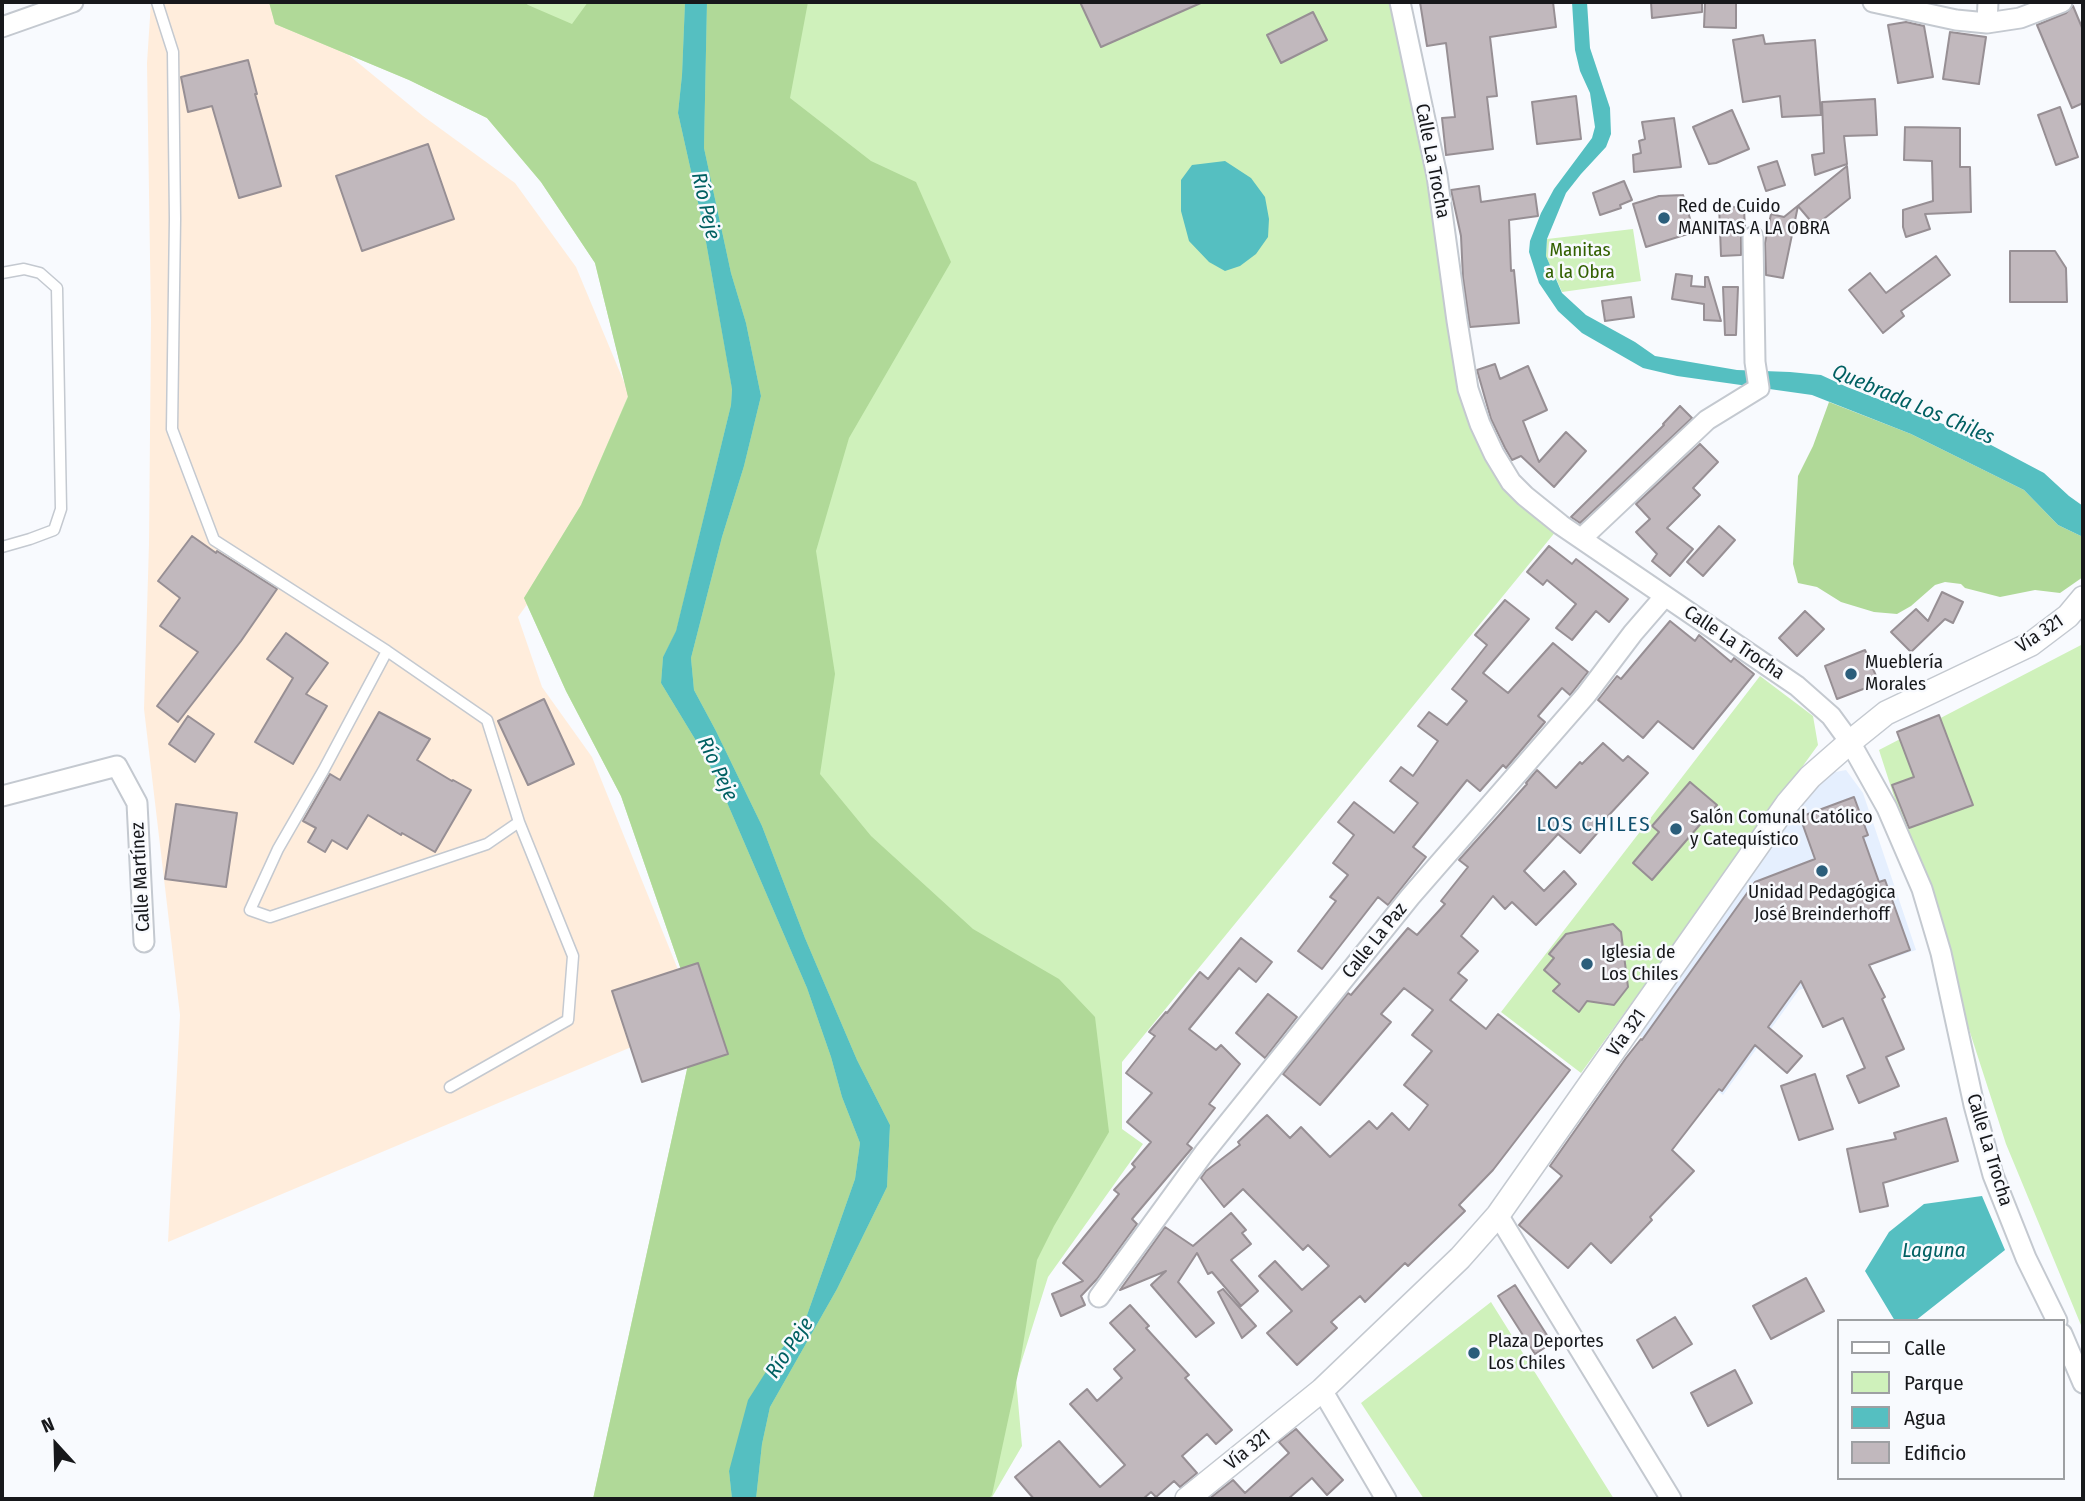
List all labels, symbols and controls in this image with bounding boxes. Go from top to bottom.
street label: Calle La Trocha [1410,102,1454,220]
water label: Río Peje [685,170,725,242]
place label: Red de Cuido MANITAS A LA OBRA [1678,196,1830,240]
marker: Red de Cuido MANITAS A LA OBRA [1656,210,1672,226]
park label: Manitas a la Obra [1545,240,1615,284]
water label: Quebrada Los Chiles [1828,359,1998,451]
street label: Calle La Trocha [1679,601,1789,685]
street label: Vía 321 [2012,610,2068,658]
place label: Mueblería Morales [1865,652,1943,696]
marker: Mueblería Morales [1843,666,1859,682]
water label: Río Peje [691,733,743,805]
place label: Salón Comunal Católico y Catequístico [1690,807,1873,851]
district label: LOS CHILES [1538,812,1650,838]
marker: Salón Comunal Católico y Catequístico [1668,821,1684,837]
street label: Calle Martínez [127,822,155,932]
marker: Unidad Pedagógica José Breinderhoff [1814,863,1830,879]
place label: Unidad Pedagógica José Breinderhoff [1748,882,1896,926]
street label: Calle La Paz [1338,899,1412,983]
place label: Iglesia de Los Chiles [1601,942,1678,986]
marker: Iglesia de Los Chiles [1579,956,1595,972]
street label: Vía 321 [1603,1005,1651,1061]
street label: Calle La Trocha [1961,1091,2017,1209]
water label: Laguna [1902,1238,1966,1264]
water label: Río Peje [761,1313,819,1383]
legend [1836,1319,2064,1480]
place label: Plaza Deportes Los Chiles [1488,1331,1604,1375]
text: Calle [1904,1335,1946,1361]
marker: Plaza Deportes Los Chiles [1466,1345,1482,1361]
text: Parque [1904,1370,1964,1396]
text: Agua [1904,1405,1946,1431]
north arrow [21,1410,91,1480]
text: N [38,1412,58,1438]
street label: Vía 321 [1221,1425,1275,1475]
text: Edificio [1904,1440,1966,1466]

